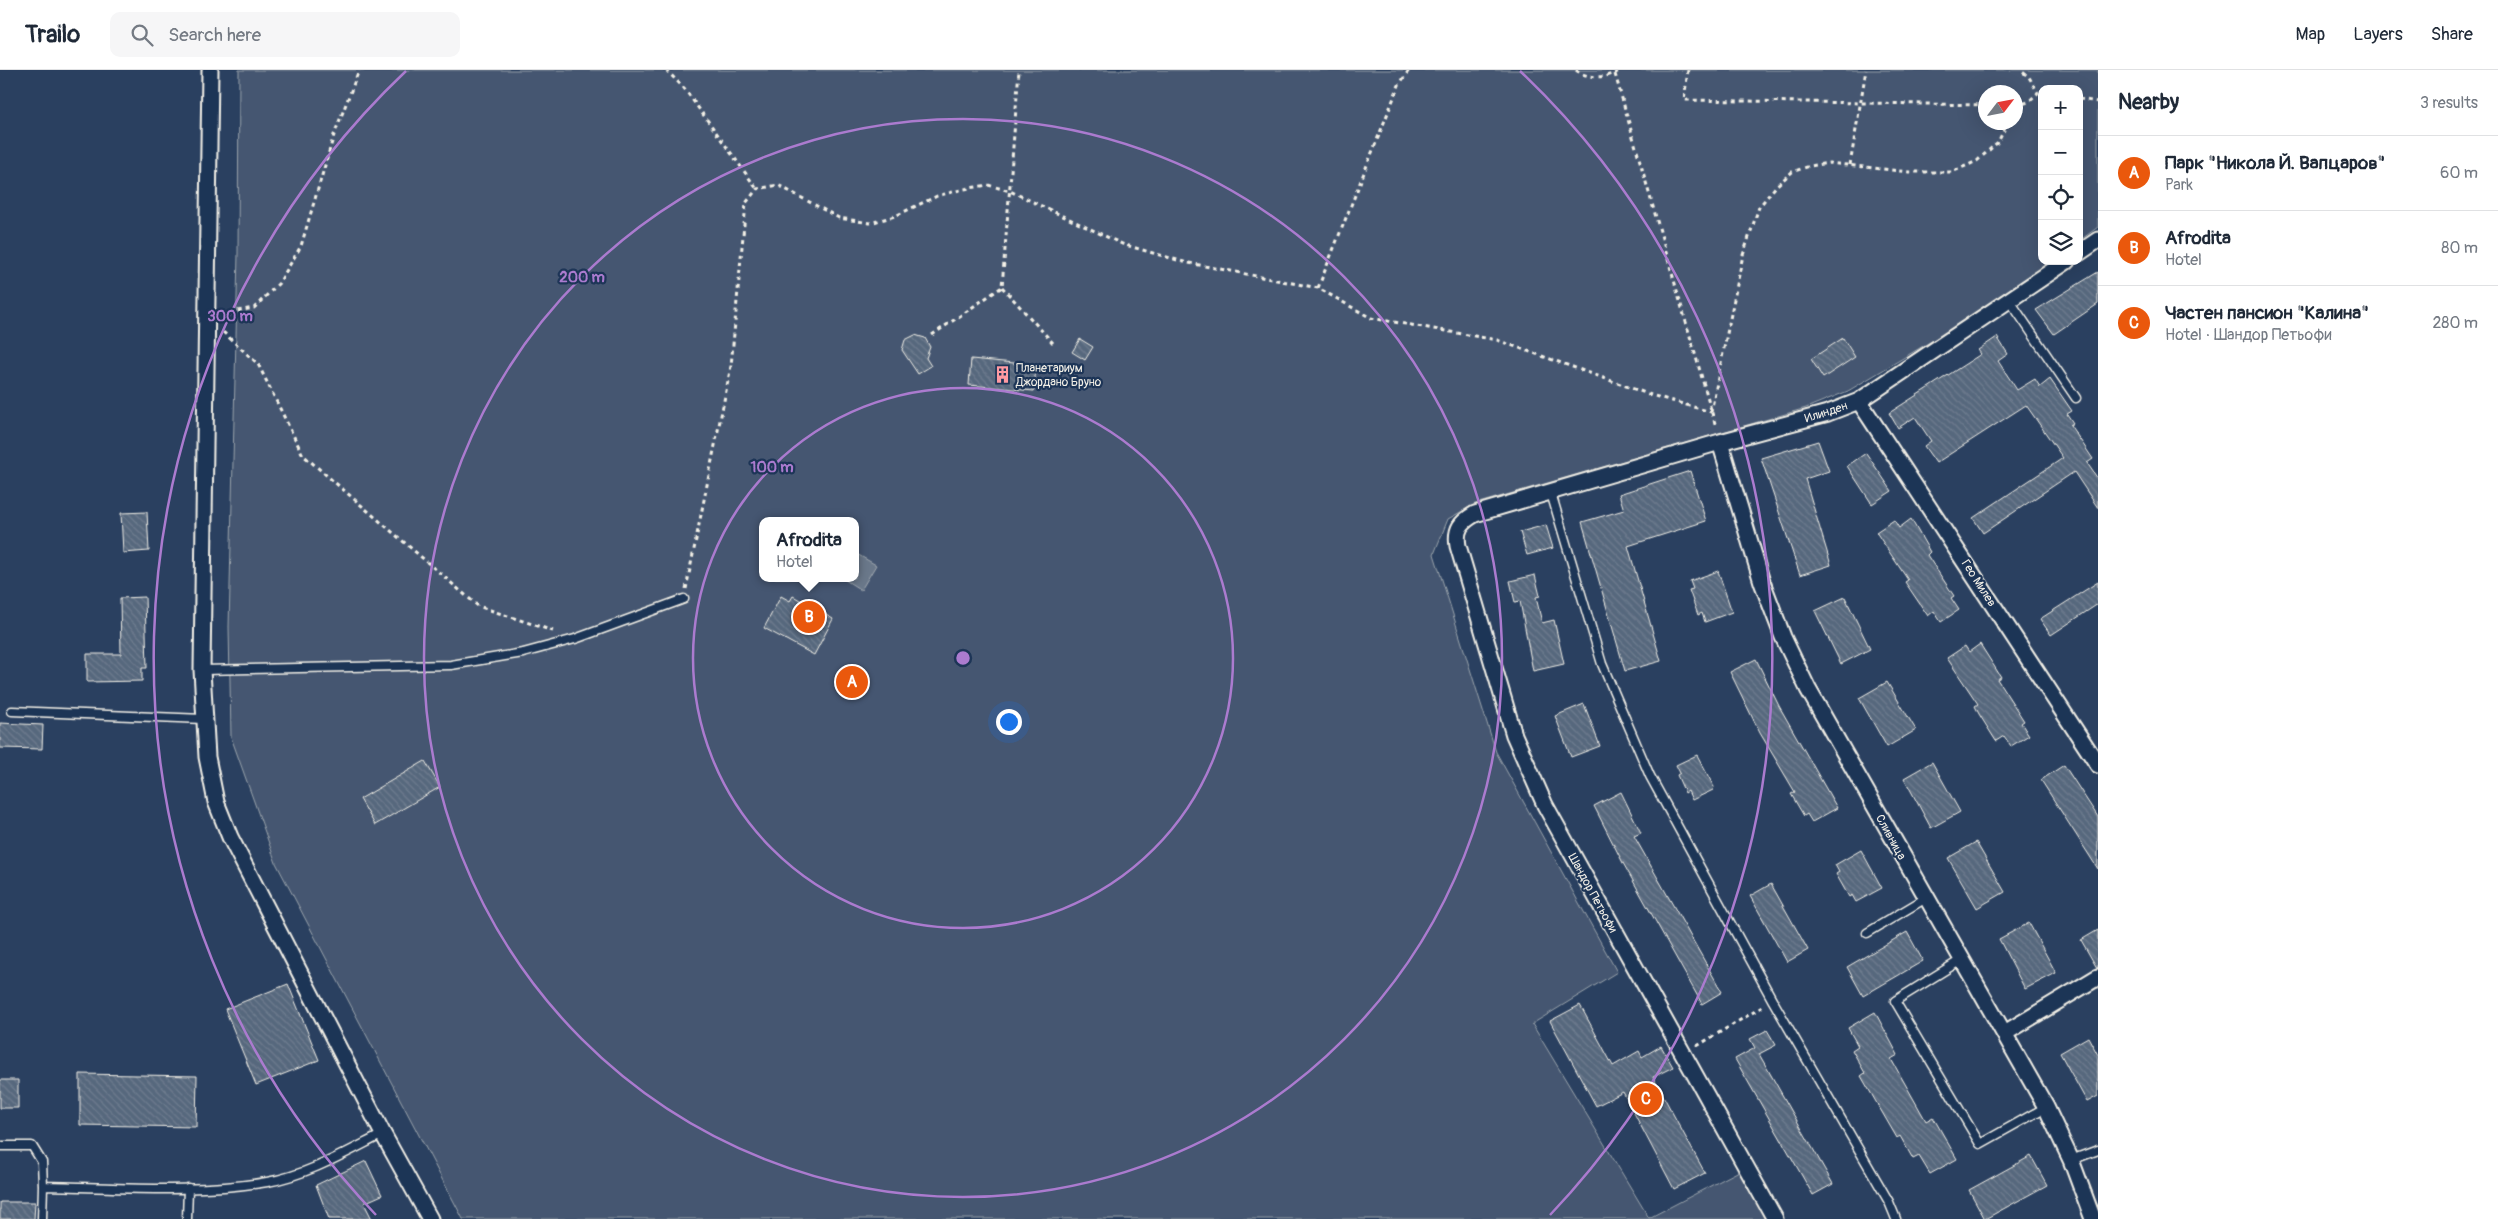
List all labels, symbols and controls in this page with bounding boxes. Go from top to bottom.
search box [110,12,460,57]
text: Trailo [25,20,80,49]
icon: search [128,21,156,49]
text: Search here [168,23,261,47]
text: Map [2296,23,2325,46]
text: Layers [2353,23,2403,46]
text: Share [2431,23,2473,46]
north arrow [1978,85,2023,130]
map controls [2038,85,2083,265]
button: + [2038,85,2083,130]
text: Nearby [2118,89,2179,116]
text: 3 results [2420,93,2478,113]
button: − [2038,130,2083,175]
text: Парк "Никола Й. Вапцаров" [2165,151,2385,175]
text: A [2129,163,2139,183]
text: 60 m [2440,163,2478,183]
button: locate [2038,175,2083,220]
text: Park [2165,175,2193,195]
button: layers [2038,220,2083,265]
text: Afrodita [2165,226,2231,250]
text: B [2129,238,2139,258]
text: 80 m [2441,238,2478,258]
text: Hotel [2165,250,2202,270]
text: 200 m [559,268,605,287]
text: Частен пансион "Калина" [2165,301,2369,325]
text: 300 m [207,307,253,326]
text: C [2129,313,2139,333]
text: 280 m [2432,313,2478,333]
text: Hotel · Шандор Петьофи [2165,325,2332,345]
place label: Планетариум Джордано Бруно [1015,361,1102,390]
building icon: Планетариум Джордано Бруно [992,365,1012,385]
street label: Илинден [1803,399,1849,426]
text: 100 m [751,458,793,477]
popup [759,517,859,582]
text: Afrodita [776,528,842,552]
text: Hotel [776,552,813,572]
street label: Гео Милев [1958,557,1999,610]
pin: B [793,598,825,636]
centre of rings [954,649,972,667]
pin: A [836,663,868,701]
your location [996,709,1022,735]
street label: Сливница [1872,812,1909,863]
street label: Шандор Петьофи [1565,851,1621,936]
pin: C [1630,1080,1662,1118]

